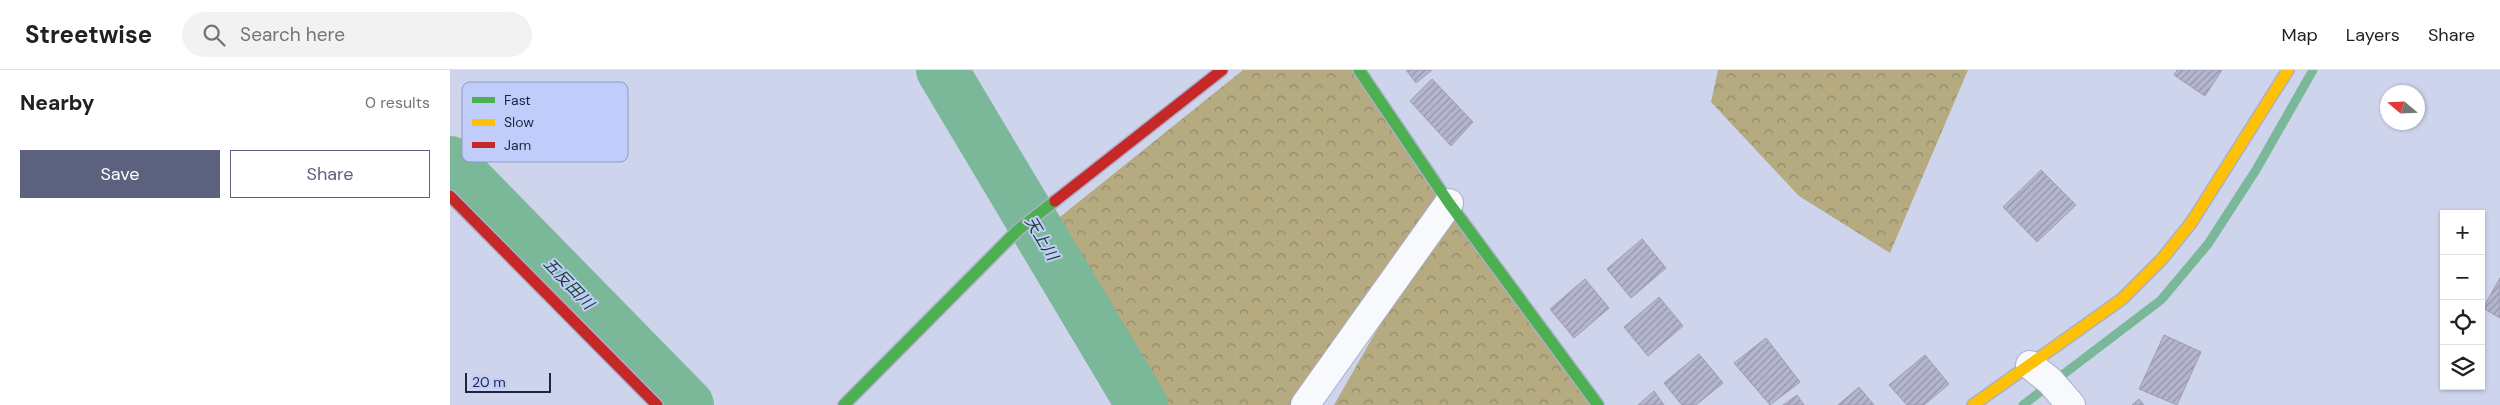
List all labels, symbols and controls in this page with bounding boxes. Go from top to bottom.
search box [182,12,532,57]
text: Streetwise [25,19,152,50]
icon: search [200,21,228,49]
text: Search here [240,22,345,47]
text: Map [2282,23,2318,47]
text: Layers [2346,23,2400,47]
text: Share [2428,23,2475,47]
legend [462,82,628,162]
north arrow [2380,85,2425,130]
text: Nearby [20,89,94,117]
text: Fast [504,91,531,109]
text: 0 results [365,92,430,113]
text: Slow [504,113,534,131]
text: Jam [504,136,531,154]
button: Save [20,150,220,198]
button: Share [230,150,430,198]
map controls [2440,210,2485,390]
button: + [2440,210,2485,255]
water label: 天上川 [1020,212,1064,266]
water label: 五反田川 [539,253,600,315]
button: − [2440,255,2485,300]
button: locate [2440,300,2485,345]
button: layers [2440,345,2485,390]
scale bar [465,370,551,393]
text: 20 m [472,373,506,391]

